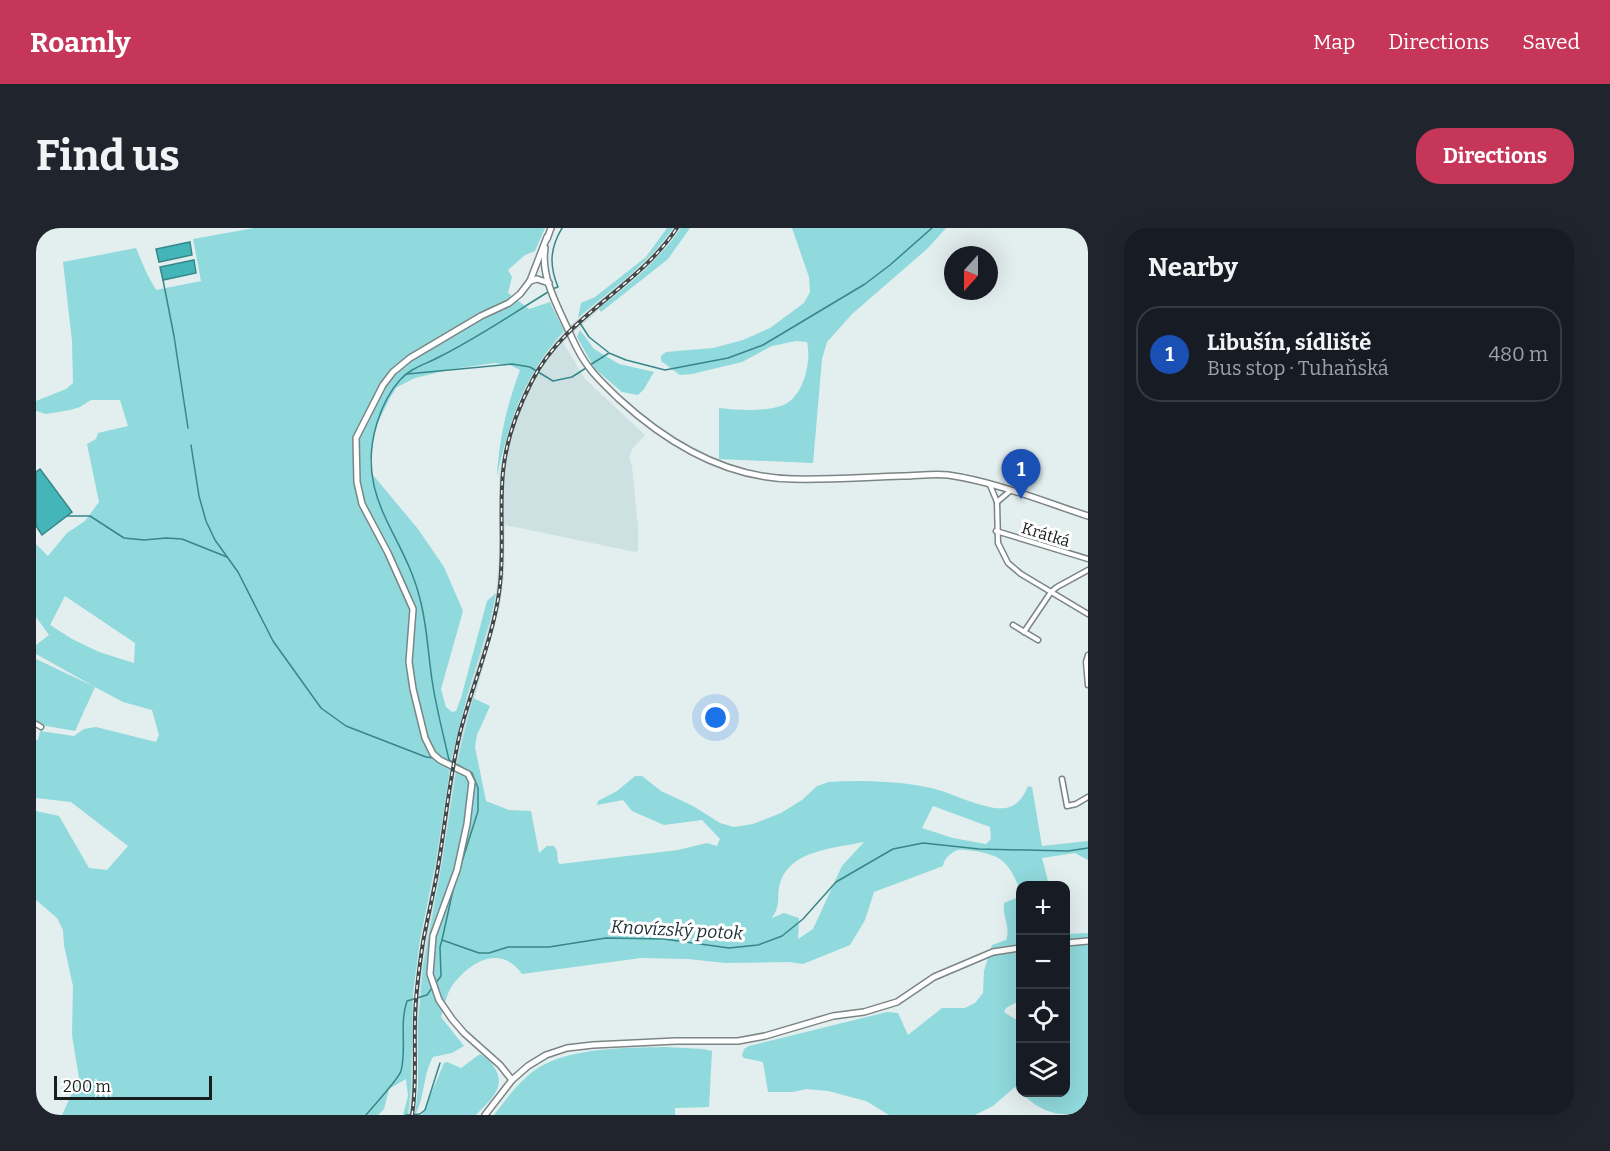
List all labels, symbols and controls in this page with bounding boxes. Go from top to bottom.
text: Roamly [30,26,131,59]
text: Map [1313,29,1355,55]
text: Directions [1388,29,1489,55]
text: Saved [1522,29,1580,55]
button: Directions [1416,128,1574,184]
text: Find us [36,131,180,181]
north arrow [944,246,998,300]
text: Nearby [1148,252,1238,283]
text: Libušín, sídliště [1207,329,1371,356]
text: 1 [1165,342,1174,366]
text: 480 m [1488,342,1548,366]
text: Bus stop · Tuhaňská [1207,356,1389,380]
pin: 1 [1002,450,1040,499]
street label: Krátká [1019,518,1072,551]
your location [701,703,730,732]
map controls [1016,881,1070,1097]
button: + [1016,881,1070,935]
water label: Knovízský potok [610,916,744,944]
button: − [1016,935,1070,989]
button: locate [1016,989,1070,1043]
button: layers [1016,1043,1070,1097]
scale bar [54,1073,212,1100]
text: 200 m [63,1077,111,1096]

